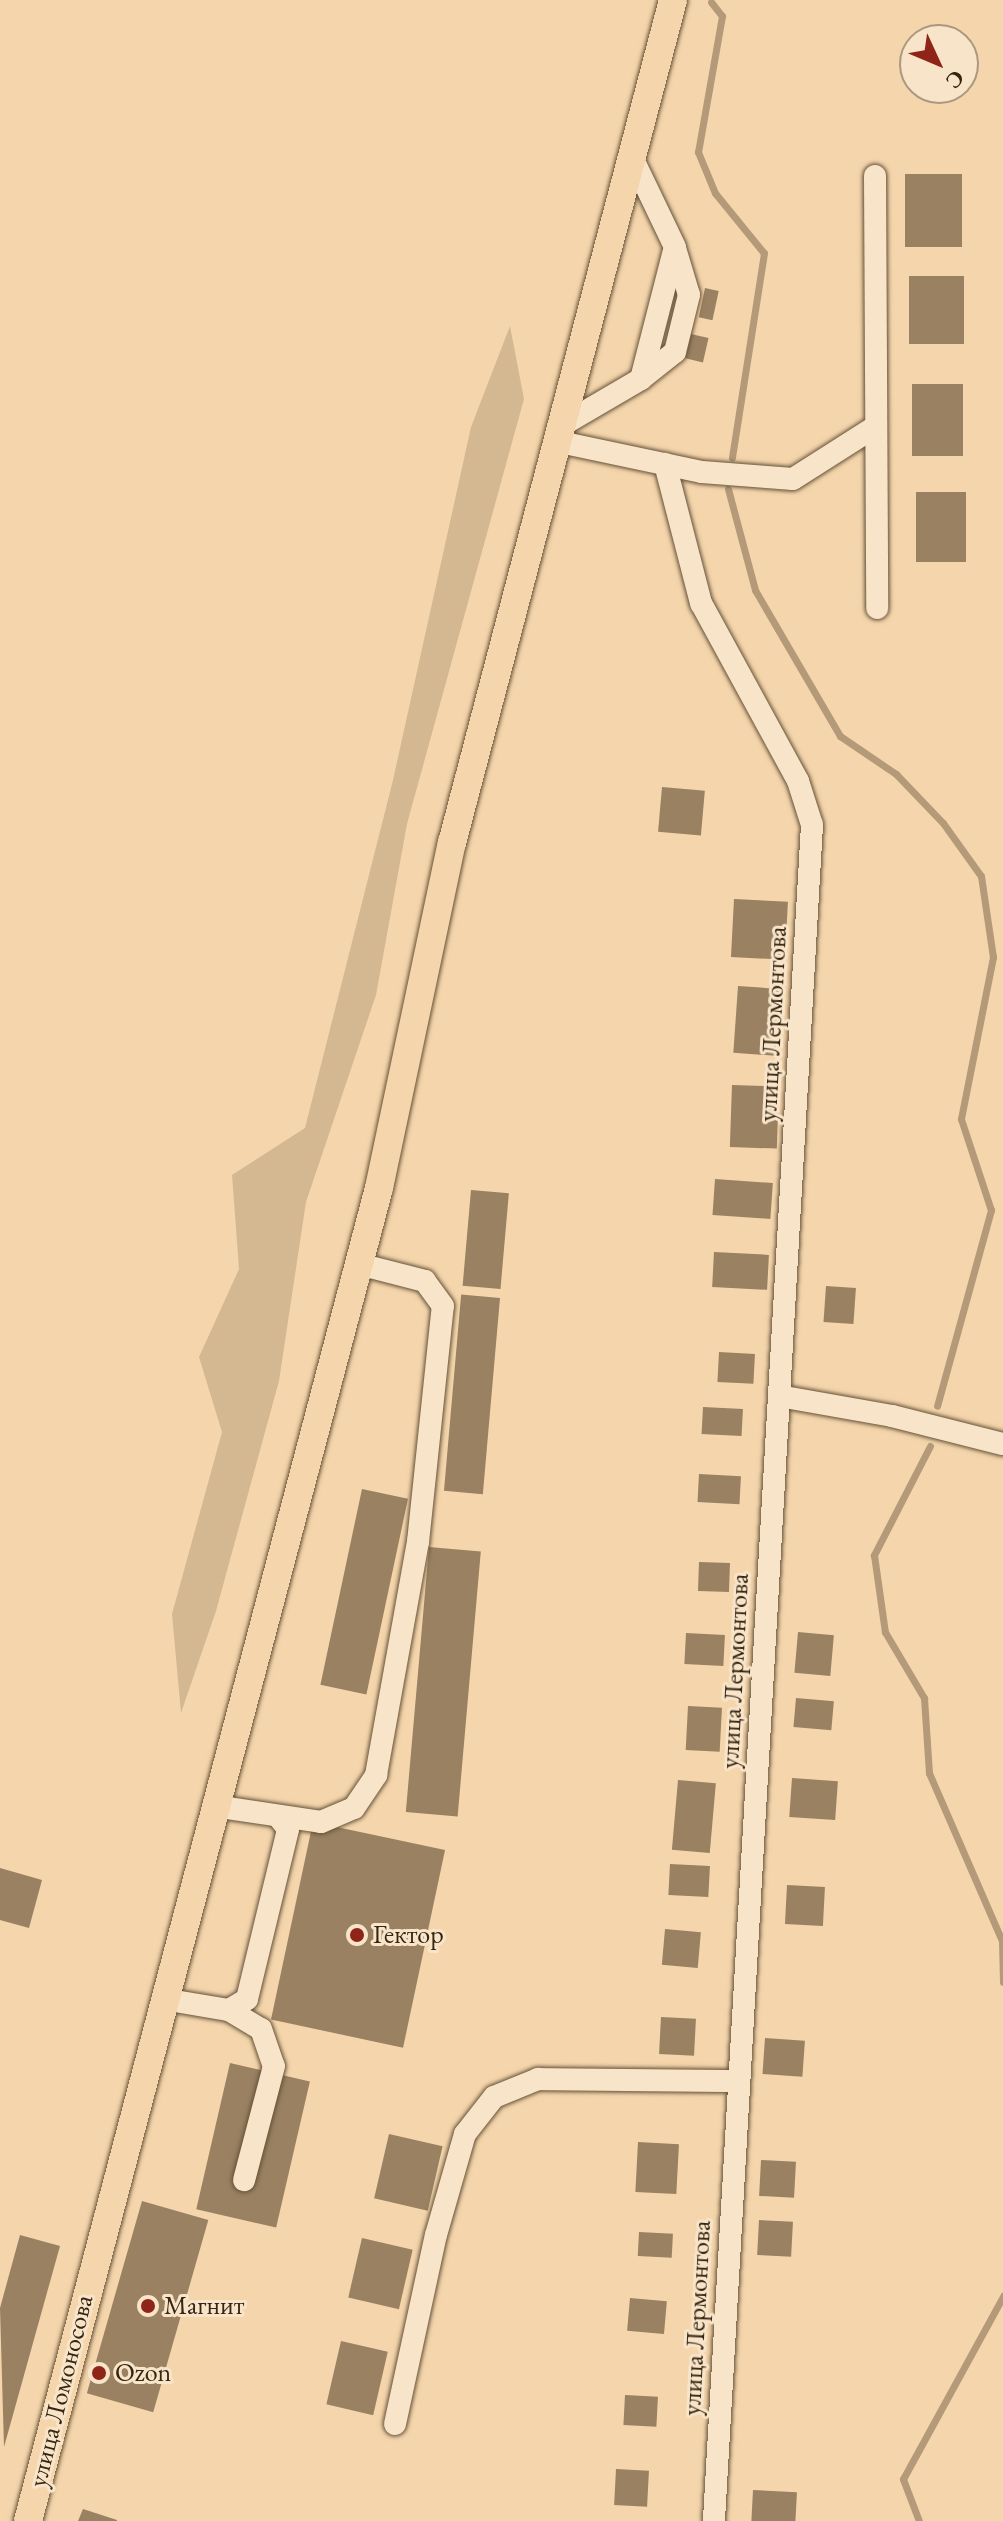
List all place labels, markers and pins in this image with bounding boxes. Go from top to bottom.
place label: Гектор [373,1919,444,1951]
marker: Гектор [348,1926,366,1944]
place label: Магнит [164,2290,244,2322]
marker: Магнит [139,2297,157,2315]
place label: Ozon [115,2357,171,2389]
marker: Ozon [90,2364,108,2382]

